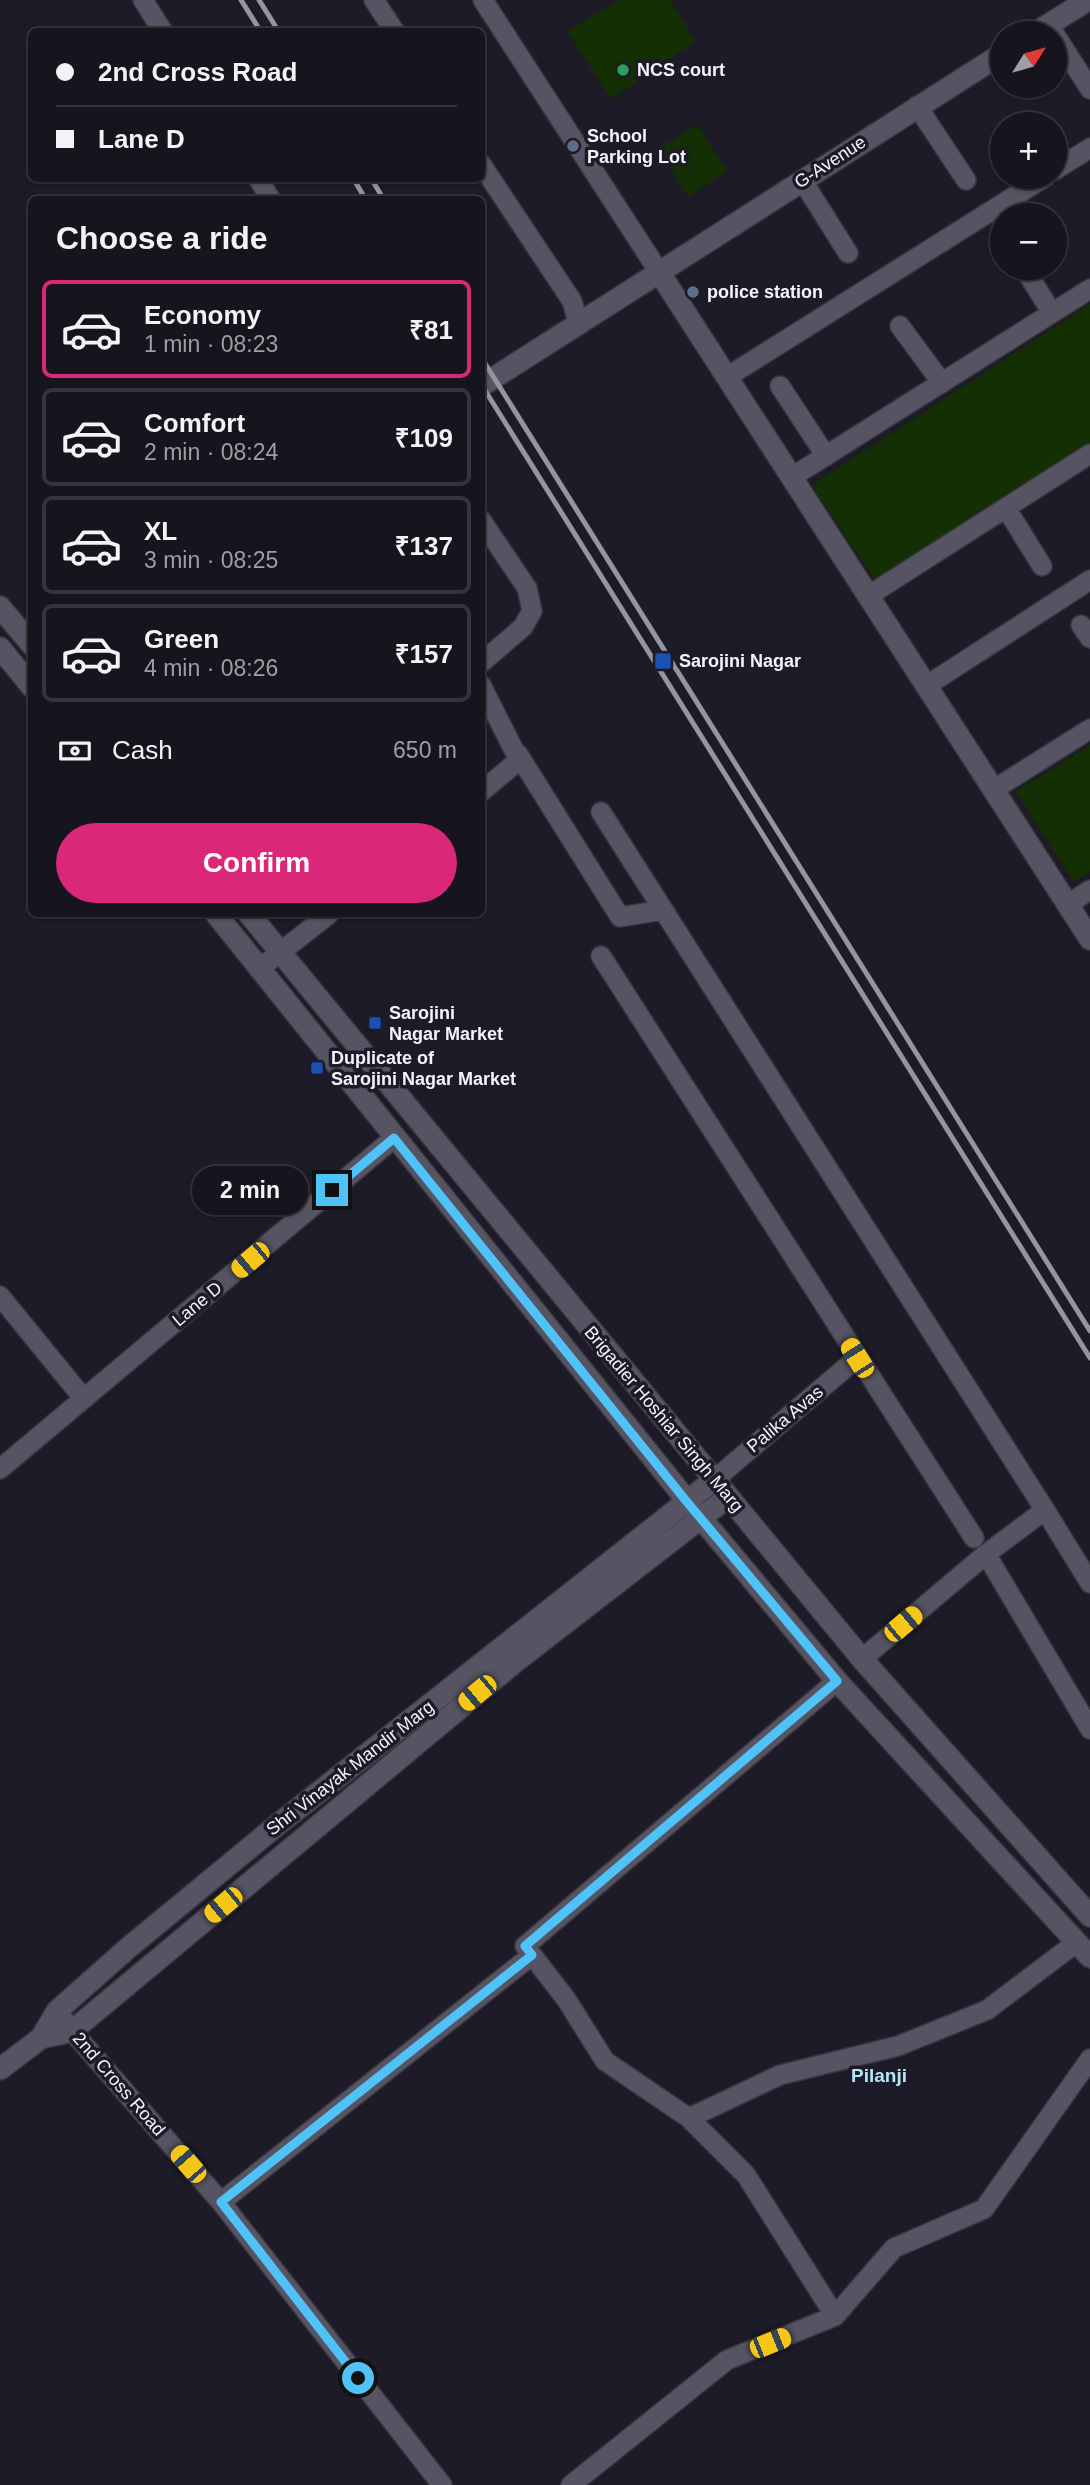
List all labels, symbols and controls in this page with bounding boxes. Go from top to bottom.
north arrow [990,21,1068,98]
map controls [990,21,1067,280]
text: 2nd Cross Road [98,57,297,87]
place label: NCS court [637,60,725,80]
marker: NCS court [615,62,631,78]
button: + [990,112,1067,189]
text: Lane D [98,124,185,154]
place label: School Parking Lot [587,126,686,167]
street label: G-Avenue [791,132,869,192]
marker: School Parking Lot [565,138,581,154]
button: − [990,203,1067,280]
text: Choose a ride [56,220,268,256]
place label: police station [707,282,823,302]
marker: police station [685,284,701,300]
icon: car [60,298,123,361]
text: Economy [144,300,261,330]
text: ₹81 [409,315,453,345]
text: 1 min · 08:23 [144,331,278,357]
icon: car [60,406,123,469]
text: Comfort [144,408,245,438]
text: ₹109 [395,423,453,453]
text: 2 min · 08:24 [144,439,278,465]
icon: car [60,514,123,577]
text: XL [144,516,177,546]
text: ₹137 [395,531,453,561]
text: 3 min · 08:25 [144,547,278,573]
icon: car [60,622,123,685]
text: Green [144,624,219,654]
text: ₹157 [395,639,453,669]
marker: Sarojini Nagar [653,651,673,671]
place label: Sarojini Nagar [679,651,801,671]
text: 4 min · 08:26 [144,655,278,681]
icon: cash [56,732,94,770]
text: Cash [112,735,173,765]
text: 650 m [393,737,457,763]
button: Confirm [56,823,457,903]
place label: Sarojini Nagar Market [389,1003,503,1044]
marker: Sarojini Nagar Market [367,1015,383,1031]
place label: Duplicate of Sarojini Nagar Market [331,1048,516,1089]
marker: Duplicate of Sarojini Nagar Market [309,1060,325,1076]
callout: 2 min [192,1166,308,1214]
route end [316,1174,348,1206]
text: 2 min [220,1177,280,1203]
car [228,1238,273,1282]
street label: Lane D [168,1278,226,1330]
street label: Brigadier Hoshiar Singh Marg [580,1322,748,1516]
car [837,1335,878,1381]
street label: Palika Avas [743,1382,827,1456]
car [881,1602,926,1646]
car [455,1671,500,1715]
street label: Shri Vinayak Mandir Marg [262,1696,438,1840]
car [201,1883,246,1927]
street label: 2nd Cross Road [69,2028,169,2140]
district label: Pilanji [851,2065,907,2086]
car [167,2141,210,2187]
car [747,2325,794,2361]
route start [342,2362,374,2394]

